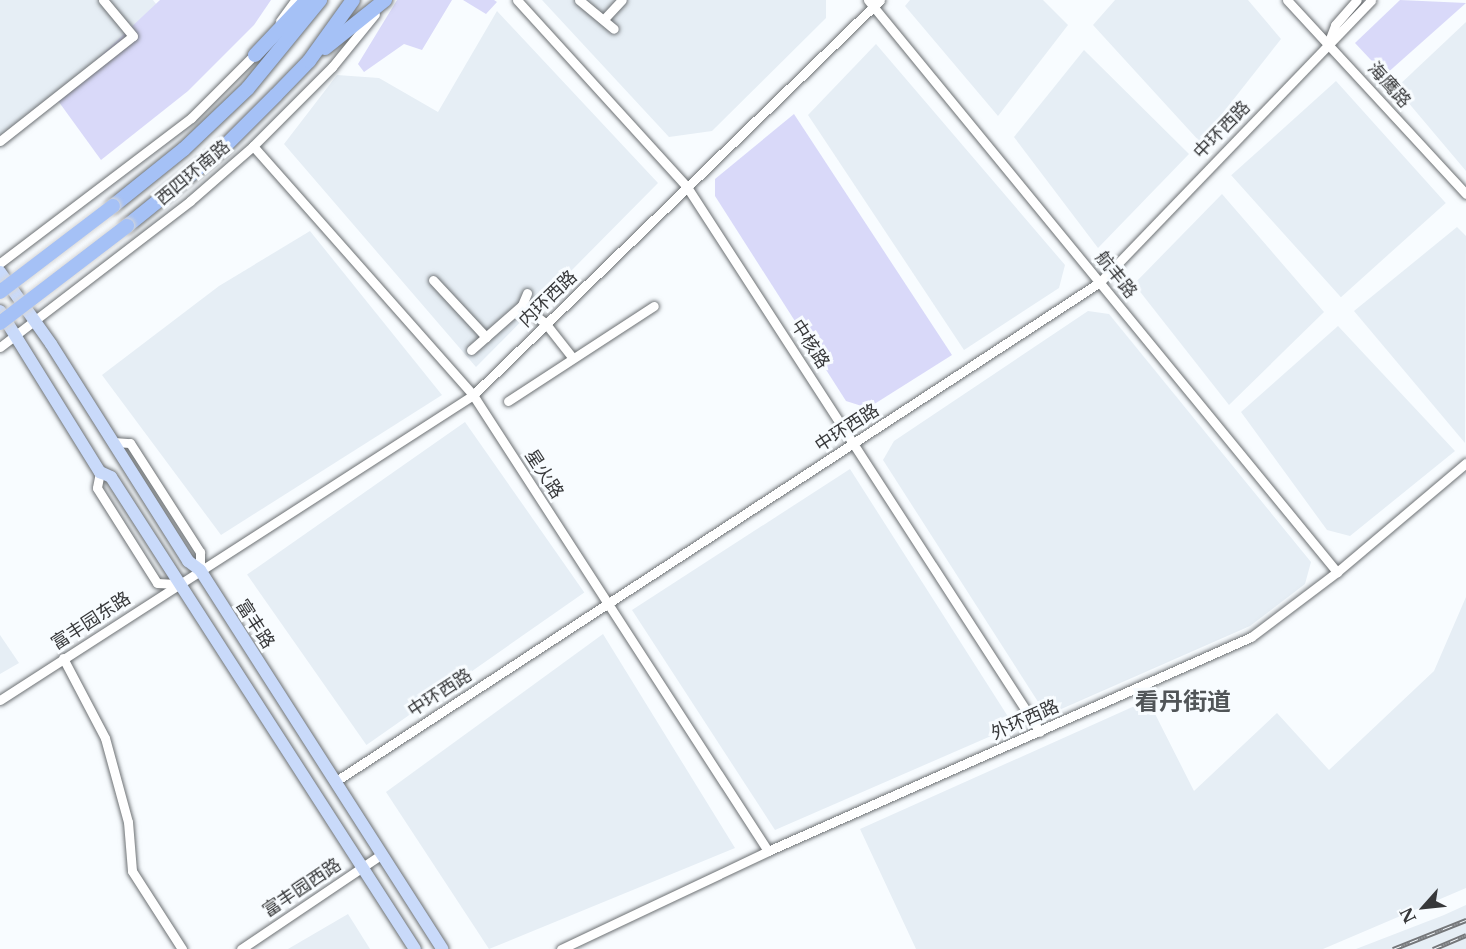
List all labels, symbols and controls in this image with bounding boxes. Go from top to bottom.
street label: 海鹰路 [1363,58,1415,112]
street label: 中环西路 [1189,97,1255,163]
street label: 西四环南路 [152,136,234,210]
street label: 航丰路 [1091,247,1141,303]
street label: 内环西路 [515,266,581,332]
street label: 中核路 [786,315,834,373]
street label: 中环西路 [811,399,883,457]
street label: 星火路 [520,445,568,503]
street label: 富丰园东路 [47,587,135,655]
street label: 富丰路 [231,595,279,653]
street label: 中环西路 [404,664,476,722]
district label: 看丹街道 [1135,688,1231,716]
street label: 外环西路 [988,695,1062,745]
street label: 富丰园西路 [259,854,345,922]
north arrow [1394,877,1454,937]
text: N [1396,904,1420,926]

